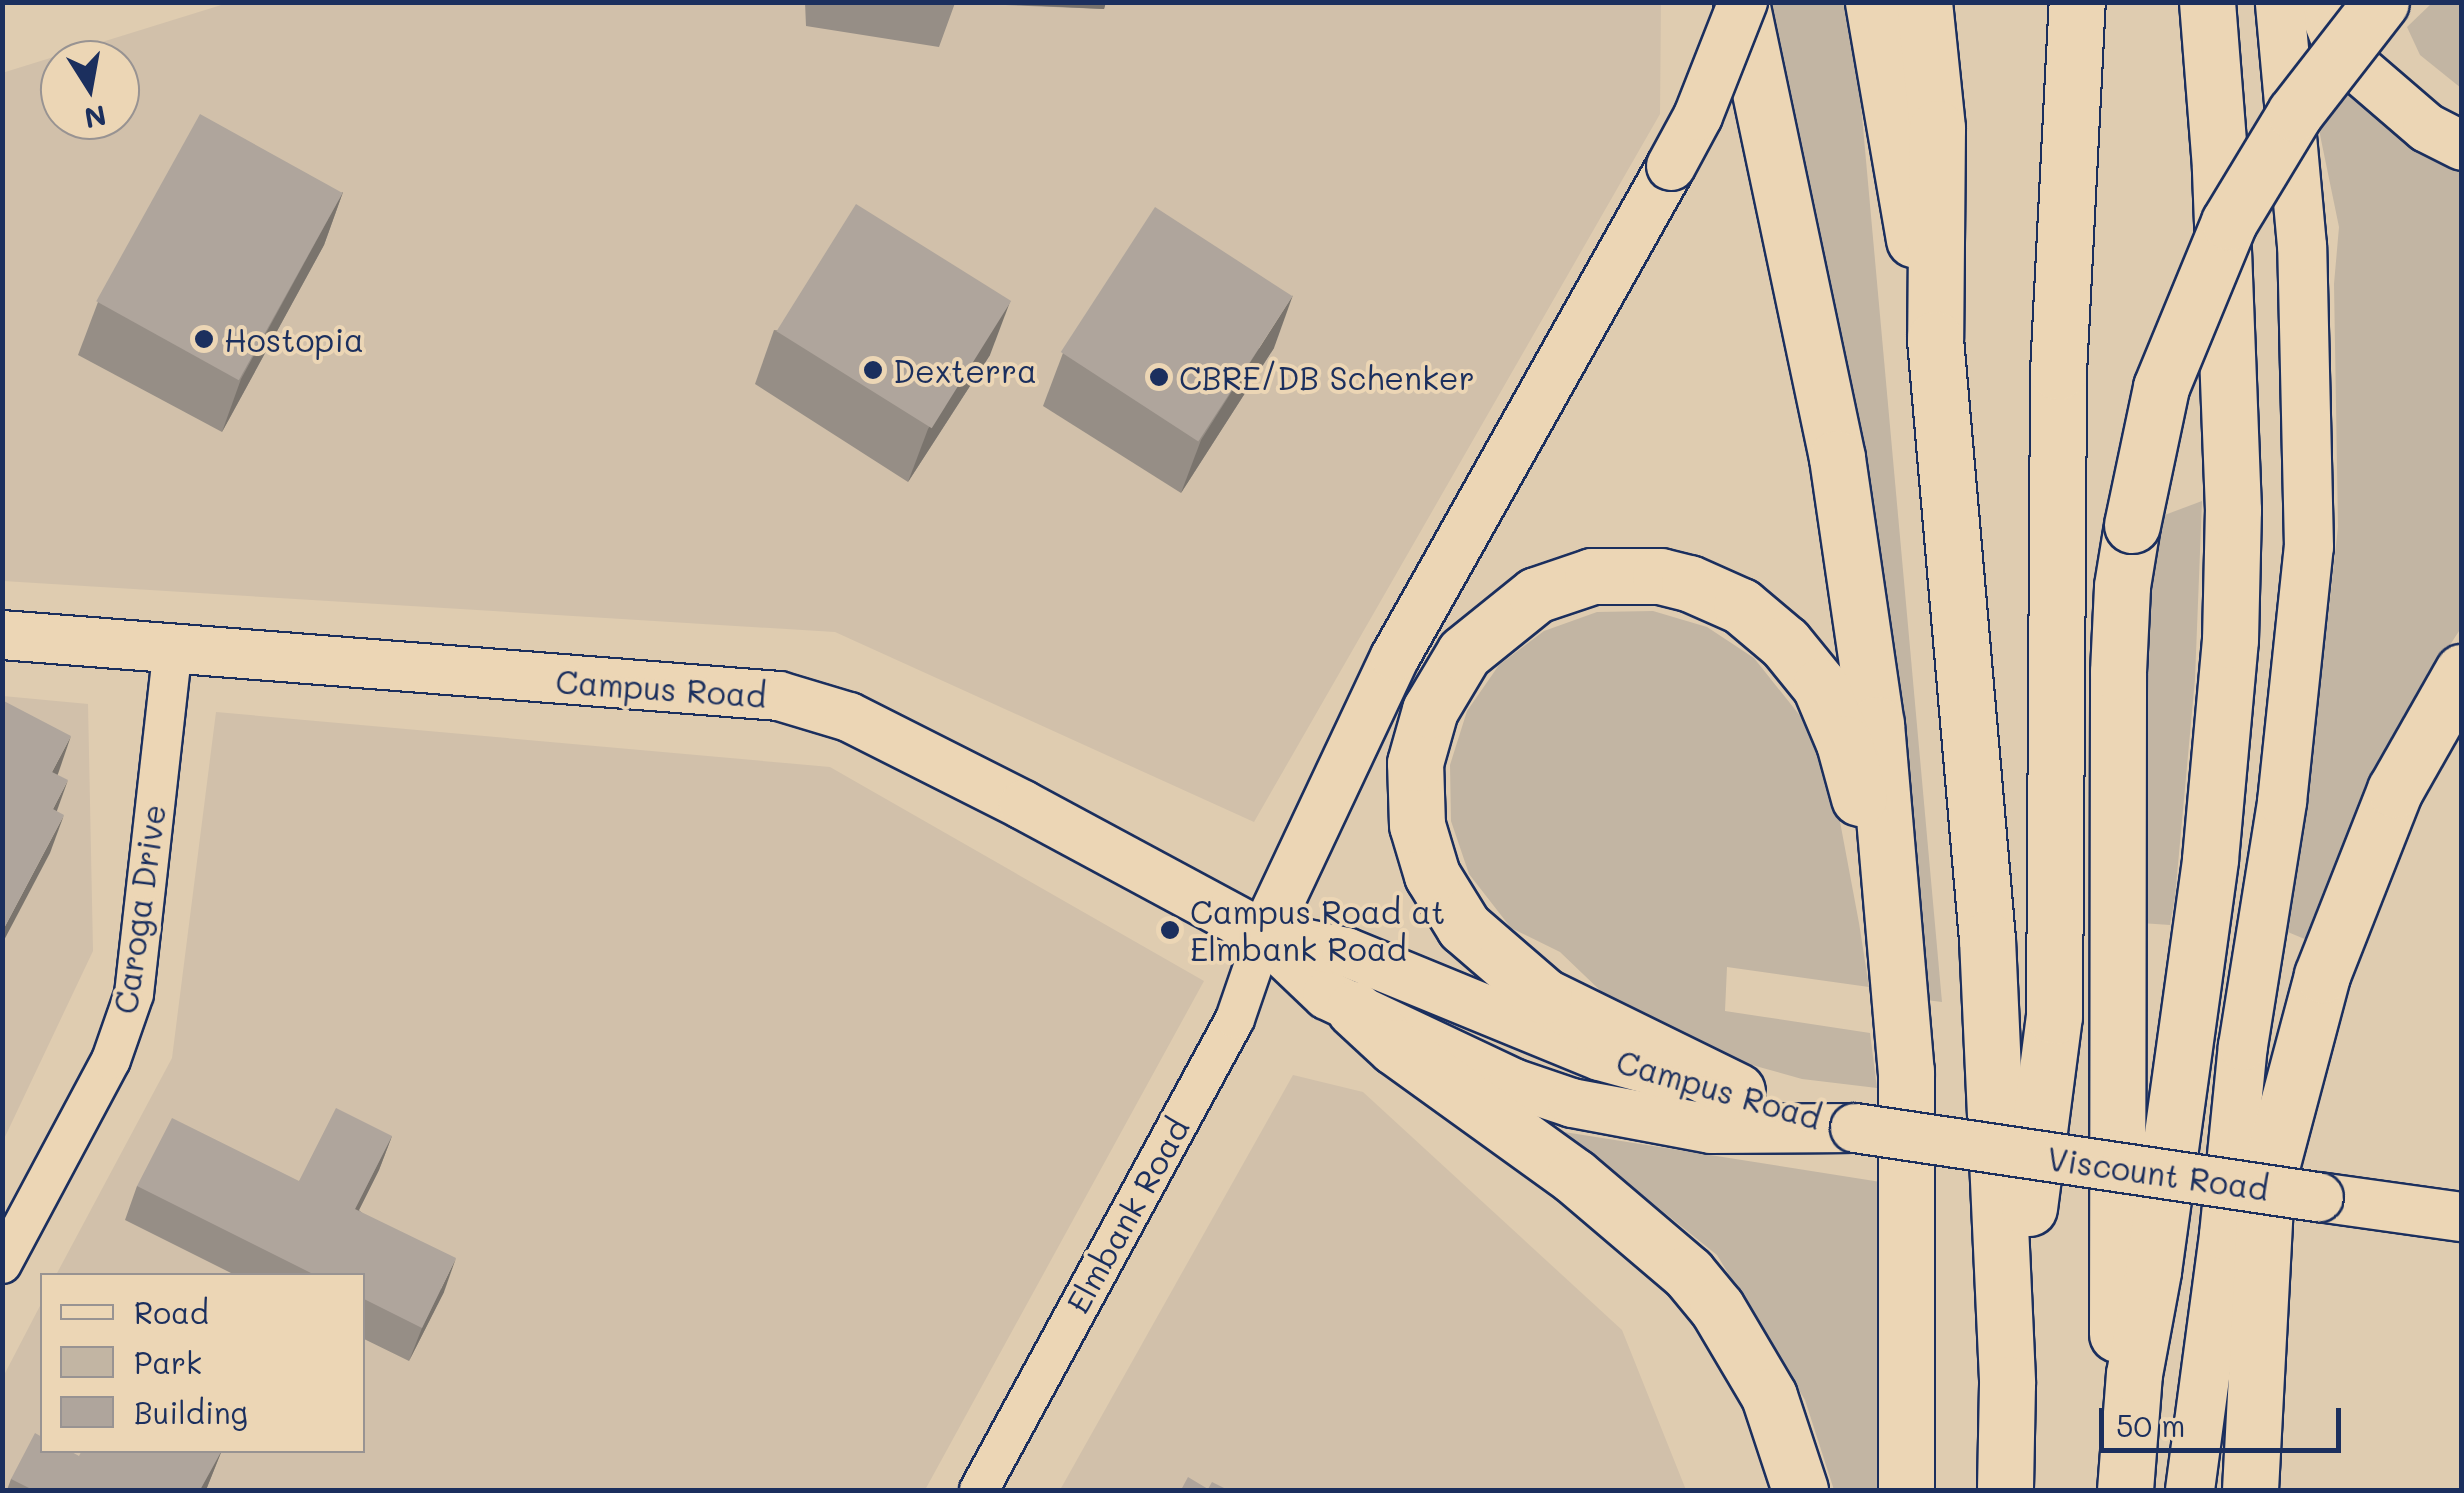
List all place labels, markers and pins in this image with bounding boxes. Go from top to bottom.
place label: Hostopia [224,320,364,358]
marker: Hostopia [193,328,215,350]
place label: Dexterra [893,351,1037,389]
place label: CBRE/DB Schenker [1179,358,1475,396]
marker: Dexterra [862,359,884,381]
marker: CBRE/DB Schenker [1148,366,1170,388]
place label: Campus Road at Elmbank Road [1190,893,1445,968]
marker: Campus Road at Elmbank Road [1159,919,1181,941]

